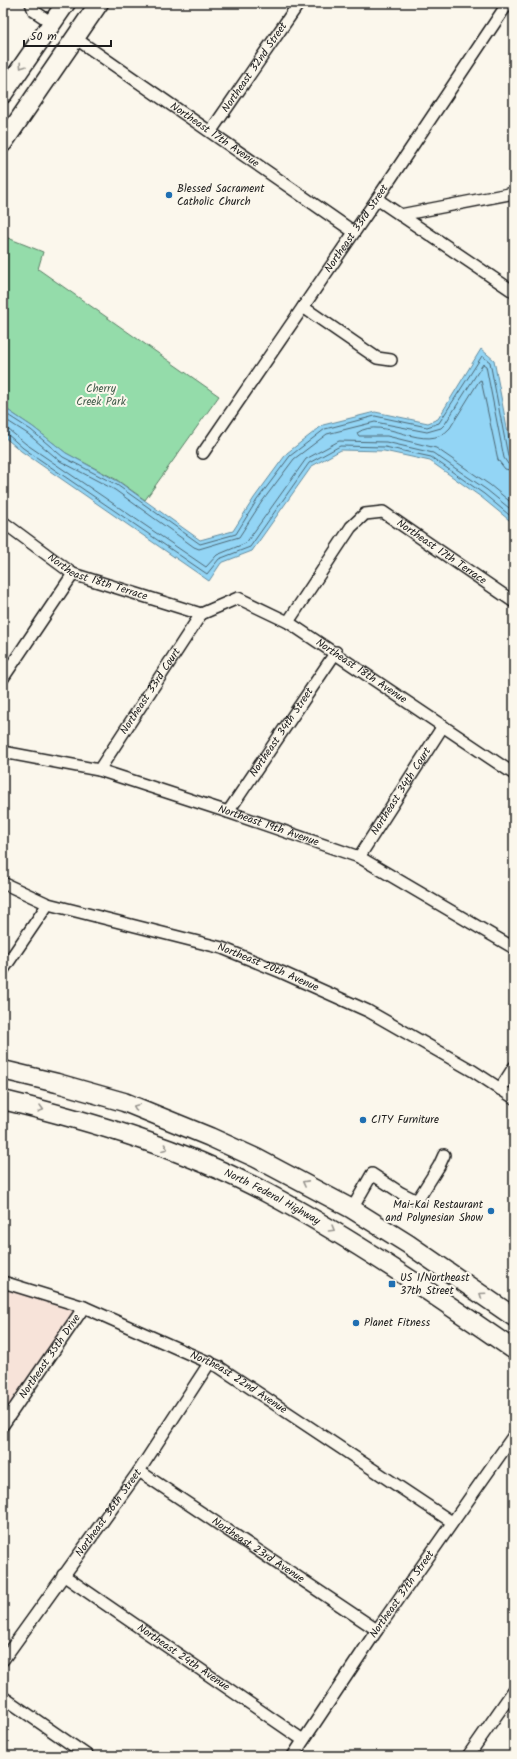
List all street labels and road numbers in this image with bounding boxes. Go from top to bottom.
street label: Northeast 32nd Street [217,18,293,116]
street label: Northeast 17th Avenue [166,98,263,173]
street label: Northeast 33rd Street [320,180,394,277]
street label: Northeast 17th Terrace [393,515,490,590]
street label: Northeast 18th Terrace [44,549,150,606]
street label: Northeast 18th Avenue [312,634,411,709]
street label: Northeast 33rd Court [115,644,186,738]
street label: Northeast 34th Street [245,683,319,781]
street label: Northeast 34th Court [366,743,436,839]
street label: Northeast 19th Avenue [216,800,321,852]
street label: Northeast 20th Avenue [215,938,322,997]
street label: North Federal Highway [221,1164,324,1230]
street label: Northeast 35th Drive [14,1310,86,1403]
street label: Northeast 22nd Avenue [187,1346,291,1419]
street label: Northeast 36th Street [71,1465,147,1561]
street label: Northeast 23rd Avenue [208,1513,308,1588]
street label: Northeast 37th Street [365,1546,440,1642]
street label: Northeast 24th Avenue [133,1619,233,1696]

